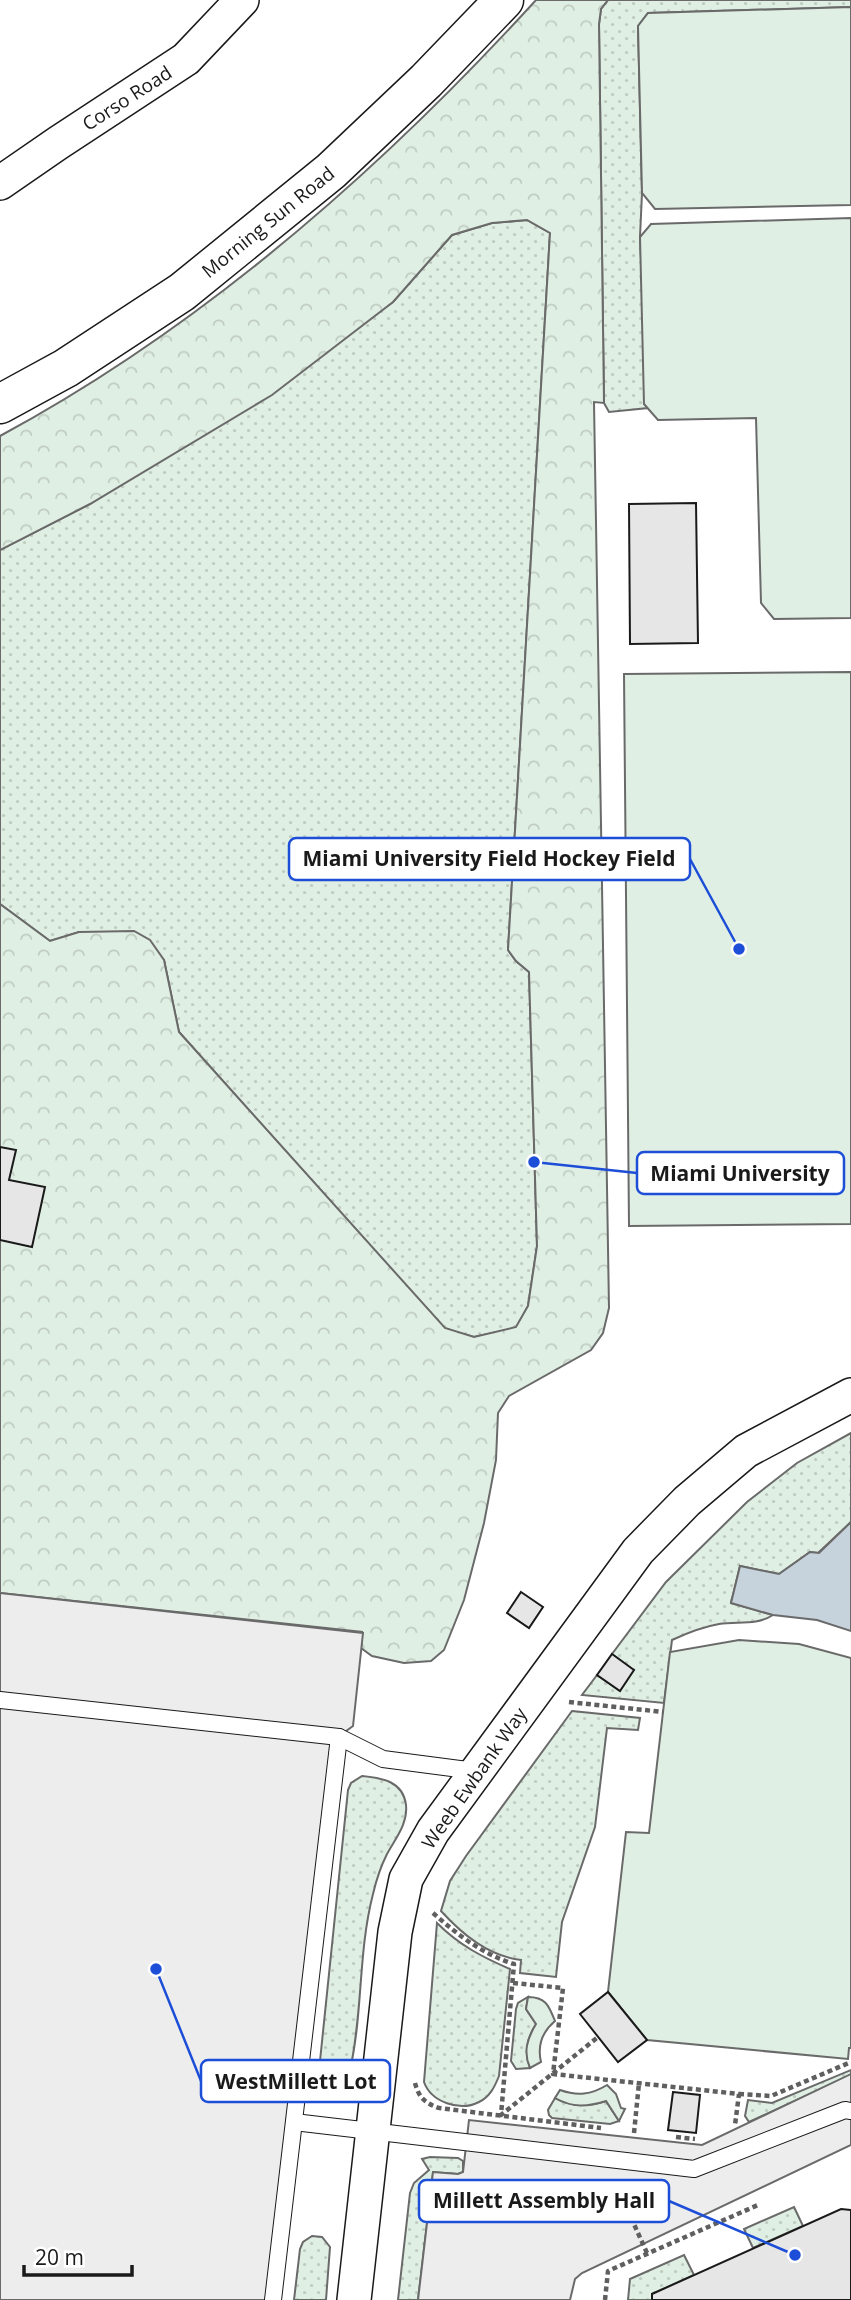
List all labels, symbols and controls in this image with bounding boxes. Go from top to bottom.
street label: Corso Road [77,59,177,137]
street label: Morning Sun Road [196,160,340,284]
callout: Miami University Field Hockey Field [289,838,690,880]
text: Miami University Field Hockey Field [303,844,675,872]
callout: Miami University [637,1152,844,1194]
text: Miami University [650,1159,830,1187]
street label: Weeb Ewbank Way [415,1702,533,1854]
callout: WestMillett Lot [201,2060,390,2102]
text: WestMillett Lot [215,2067,377,2095]
callout: Millett Assembly Hall [419,2180,669,2222]
text: Millett Assembly Hall [433,2186,655,2214]
scale bar [24,2234,133,2278]
text: 20 m [35,2243,84,2271]

